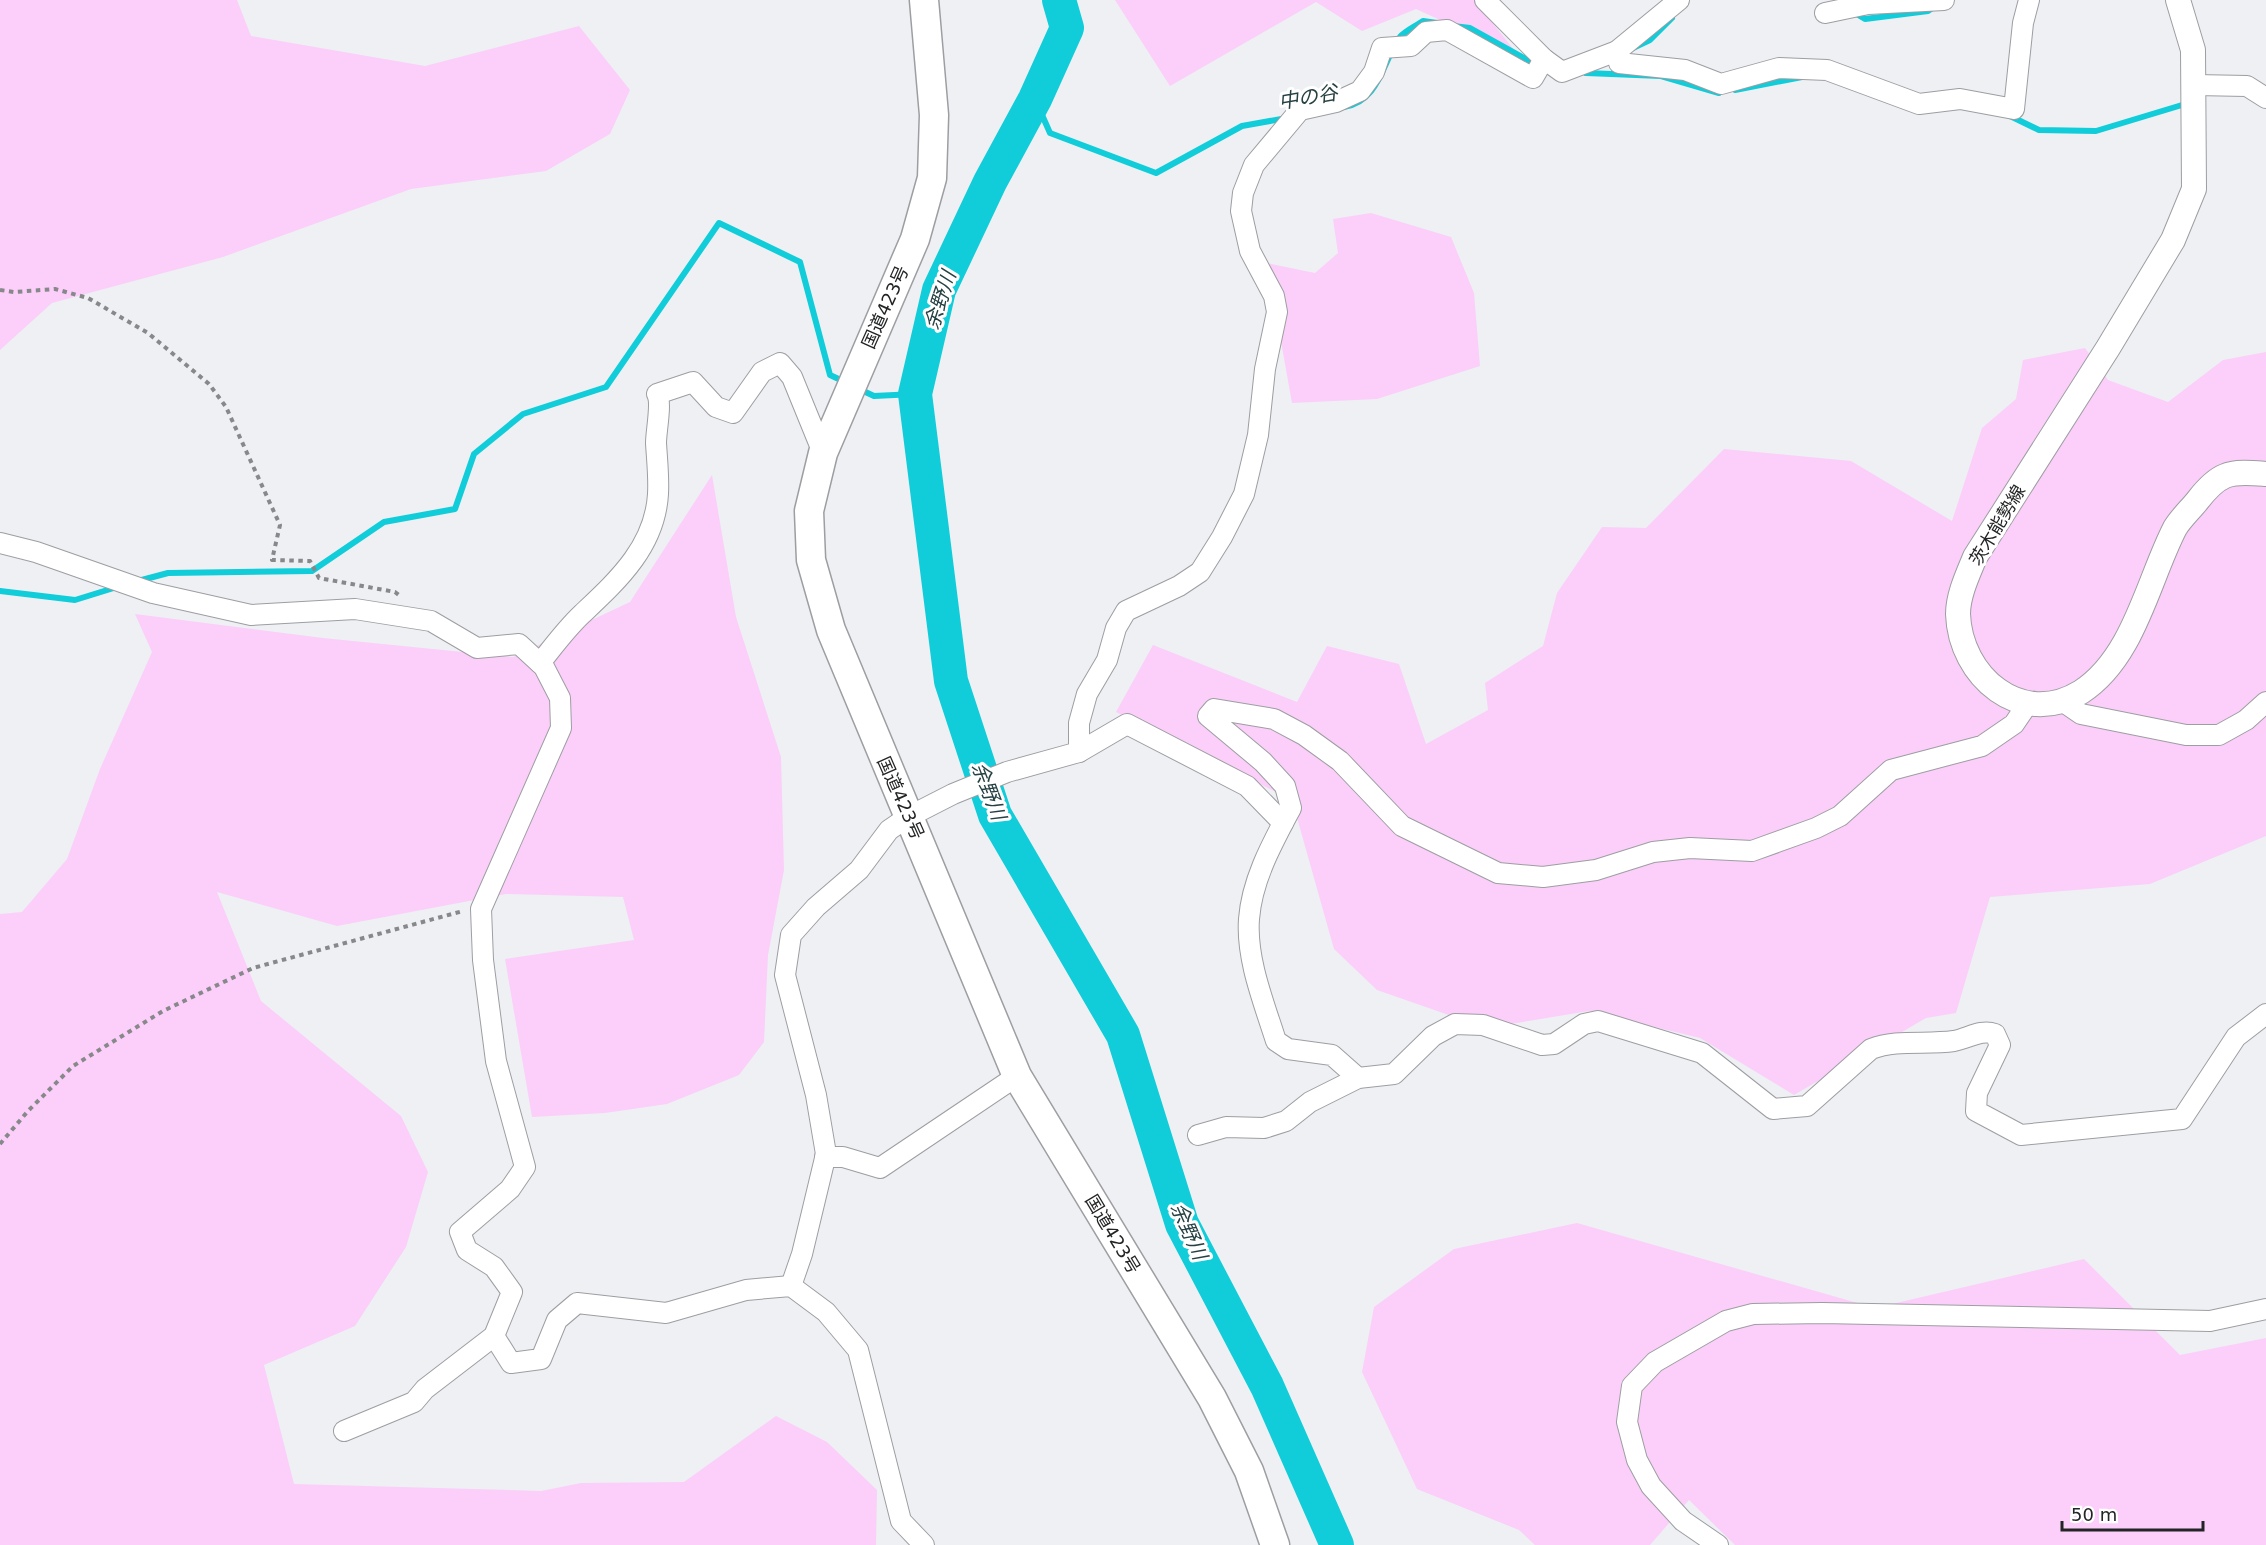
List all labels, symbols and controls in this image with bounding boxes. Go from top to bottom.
water label: 中の谷 [1276,80,1342,114]
street label: 国道423号 [857,262,913,352]
water label: 余野川 [919,266,961,332]
street label: 茨木能勢線 [1965,481,2029,569]
street label: 国道423号 [873,753,929,843]
water label: 余野川 [967,759,1012,825]
street label: 国道423号 [1081,1191,1145,1277]
water label: 余野川 [1166,1199,1213,1265]
scale bar [2062,1494,2203,1532]
text: 50 m [2071,1504,2117,1525]

